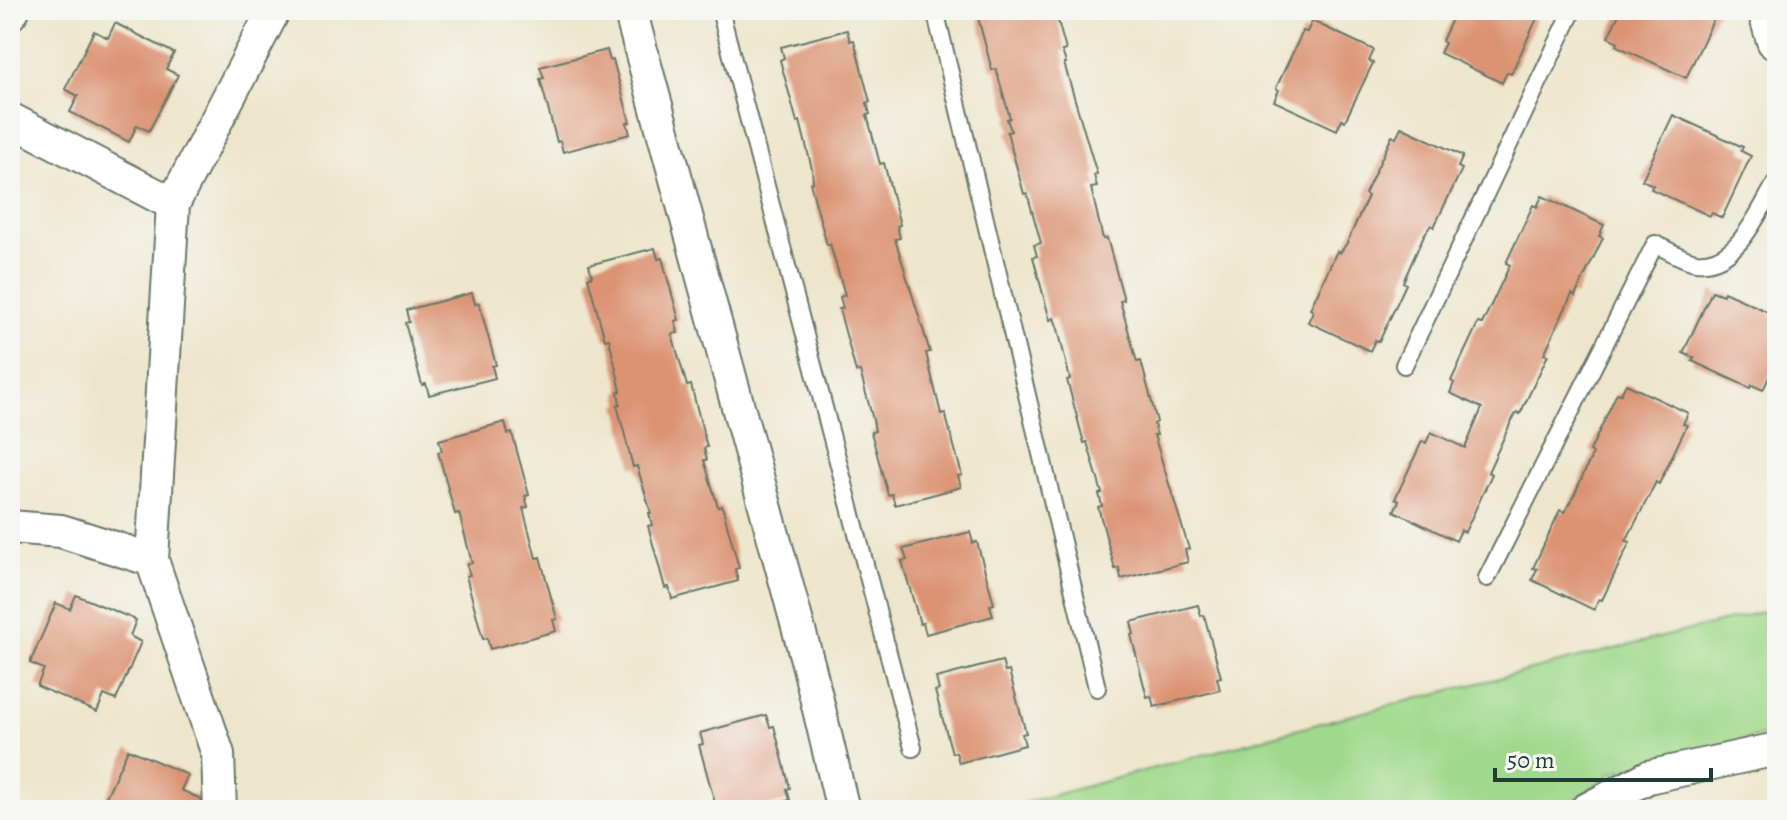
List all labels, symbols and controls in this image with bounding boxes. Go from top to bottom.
scale bar [1495,732,1711,782]
text: 50 m [1507,744,1555,776]

